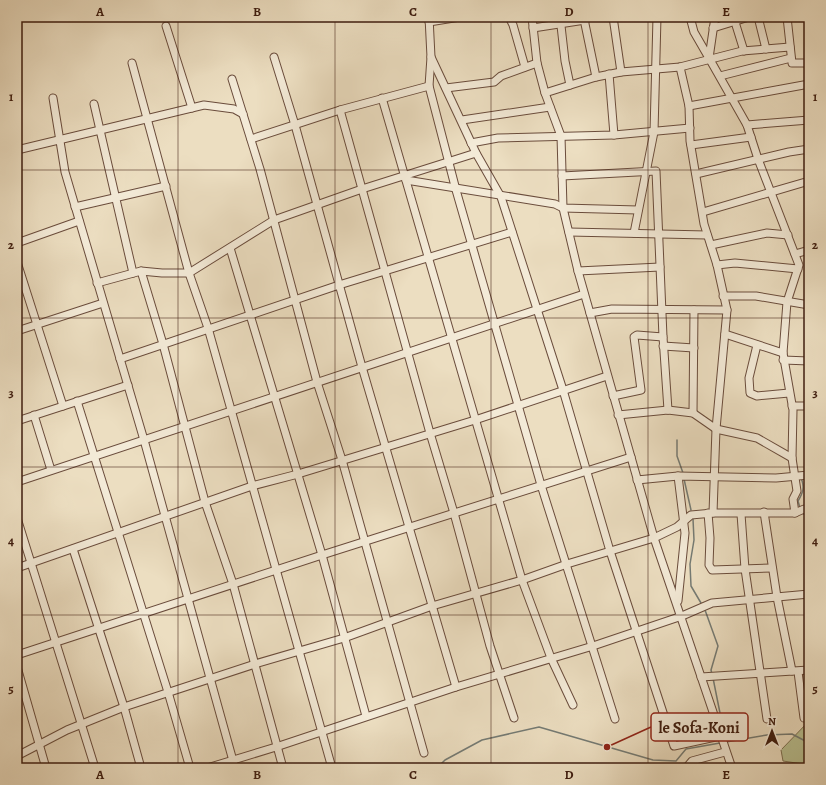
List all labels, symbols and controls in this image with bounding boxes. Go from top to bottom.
text: A [95,3,105,20]
text: B [253,3,261,20]
text: C [409,3,417,20]
text: D [564,3,574,20]
text: E [722,3,730,20]
text: 1 [9,88,14,105]
text: 1 [813,88,818,105]
text: 2 [8,236,15,253]
text: 2 [812,236,819,253]
text: 3 [8,384,14,401]
text: 3 [812,384,818,401]
text: 4 [8,532,14,549]
text: 4 [812,532,818,549]
text: 5 [8,680,14,697]
text: 5 [812,680,818,697]
north arrow [752,711,792,751]
callout: le Sofa-Koni [651,713,748,741]
text: N [768,714,776,729]
text: le Sofa-Koni [658,717,740,739]
text: A [95,766,105,783]
text: B [253,766,261,783]
text: C [409,766,417,783]
text: D [564,766,574,783]
text: E [722,766,730,783]

